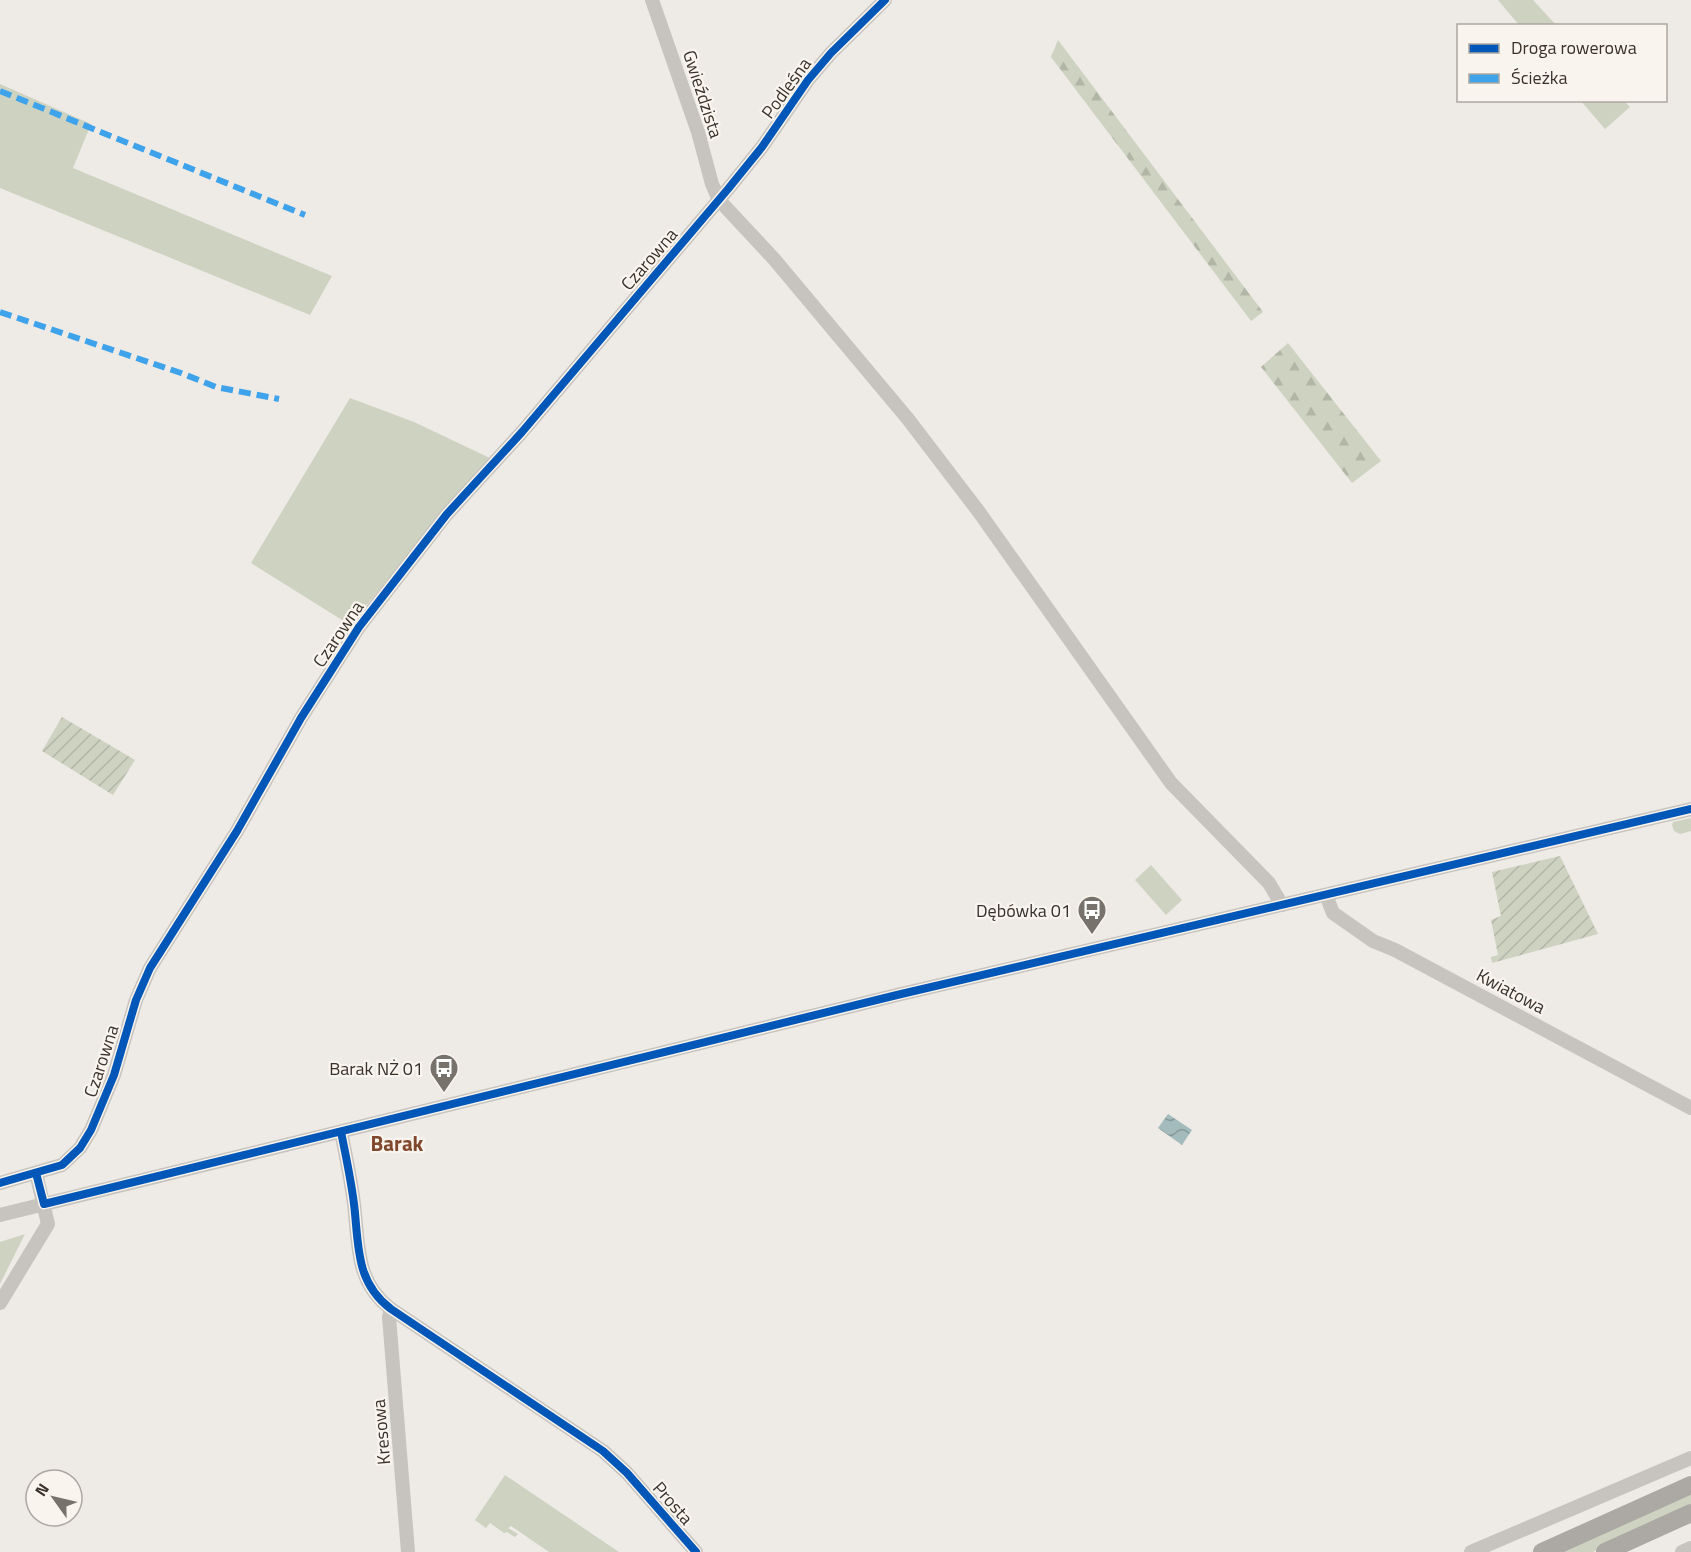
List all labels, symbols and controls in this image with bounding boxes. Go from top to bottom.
legend [1457,24,1667,102]
text: Droga rowerowa [1511,34,1637,61]
street label: Gwieździsta [676,46,730,142]
street label: Podleśna [755,52,817,124]
text: Ścieżka [1511,64,1567,91]
street label: Czarowna [614,222,684,296]
street label: Czarowna [306,595,370,673]
bus stop icon: Dębówka 01 [1076,894,1108,936]
place label: Dębówka 01 [976,897,1071,924]
street label: Kwiatowa [1472,962,1550,1020]
street label: Czarowna [77,1021,125,1101]
bus stop icon: Barak NŻ 01 [428,1052,460,1094]
place label: Barak NŻ 01 [329,1055,423,1082]
district label: Barak [371,1127,424,1159]
street label: Kresowa [365,1398,397,1466]
north arrow [24,1468,84,1528]
street label: Prosta [646,1475,700,1531]
text: N [29,1478,55,1501]

